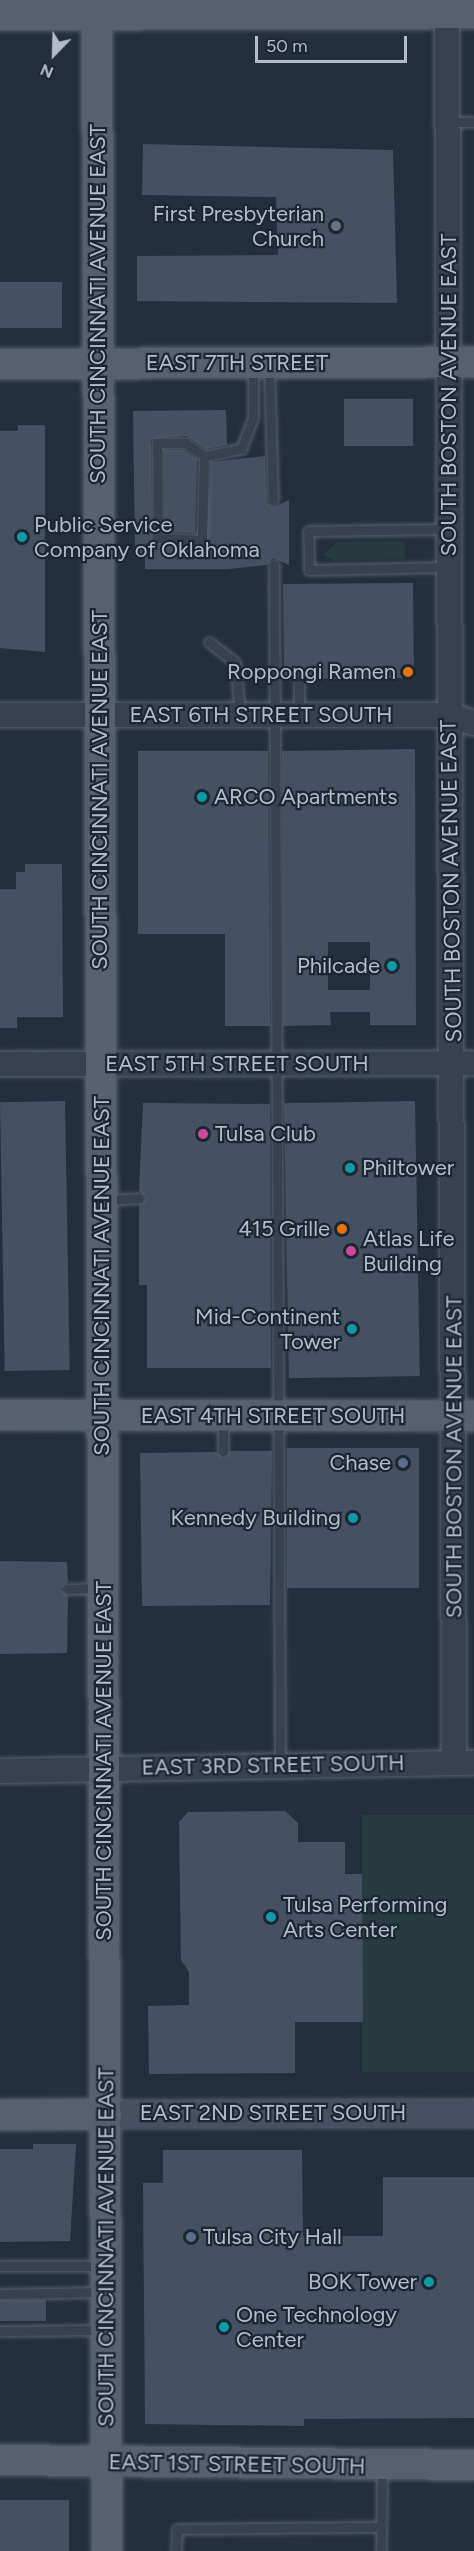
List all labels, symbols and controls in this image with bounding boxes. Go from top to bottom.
north arrow [24,24,84,84]
scale bar [258,24,410,62]
text: 50 m [266,35,308,57]
text: N [37,60,56,82]
street label: SOUTH CINCINNATI AVENUE EAST [85,124,111,484]
place label: First Presbyterian Church [153,200,324,252]
marker: First Presbyterian Church [329,219,343,233]
street label: SOUTH BOSTON AVENUE EAST [436,234,462,556]
street label: EAST 7TH STREET [146,350,328,376]
place label: Public Service Company of Oklahoma [34,511,260,562]
marker: Public Service Company of Oklahoma [15,530,29,544]
street label: SOUTH CINCINNATI AVENUE EAST [87,610,113,970]
place label: Roppongi Ramen [227,659,396,685]
marker: Roppongi Ramen [401,665,415,679]
street label: EAST 6TH STREET SOUTH [129,702,393,728]
street label: SOUTH BOSTON AVENUE EAST [435,720,467,1042]
place label: ARCO Apartments [214,784,397,810]
marker: ARCO Apartments [195,790,209,804]
place label: Philcade [297,953,380,979]
marker: Philcade [385,959,399,973]
street label: EAST 5TH STREET SOUTH [105,1051,369,1077]
street label: SOUTH CINCINNATI AVENUE EAST [89,1096,115,1456]
place label: Tulsa Club [215,1121,316,1147]
marker: Tulsa Club [196,1127,210,1141]
place label: Philtower [362,1155,454,1181]
marker: Philtower [343,1161,357,1175]
place label: 415 Grille [238,1216,330,1242]
marker: 415 Grille [335,1222,349,1236]
place label: Atlas Life Building [363,1225,455,1276]
marker: Atlas Life Building [344,1244,358,1258]
street label: SOUTH BOSTON AVENUE EAST [441,1296,467,1618]
place label: Mid-Continent Tower [195,1303,340,1354]
marker: Mid-Continent Tower [345,1322,359,1336]
street label: EAST 4TH STREET SOUTH [141,1403,405,1429]
place label: Chase [329,1450,391,1476]
marker: Chase [396,1456,410,1470]
place label: Kennedy Building [170,1505,341,1531]
marker: Kennedy Building [346,1511,360,1525]
street label: SOUTH CINCINNATI AVENUE EAST [91,1581,117,1941]
street label: EAST 3RD STREET SOUTH [141,1750,405,1780]
place label: Tulsa Performing Arts Center [283,1891,447,1942]
marker: Tulsa Performing Arts Center [264,1910,278,1924]
street label: SOUTH CINCINNATI AVENUE EAST [93,2067,119,2427]
street label: EAST 2ND STREET SOUTH [140,2100,406,2126]
place label: Tulsa City Hall [203,2224,342,2250]
marker: Tulsa City Hall [184,2230,198,2244]
place label: BOK Tower [308,2269,417,2295]
marker: BOK Tower [422,2275,436,2289]
place label: One Technology Center [236,2301,397,2352]
marker: One Technology Center [217,2320,231,2334]
street label: EAST 1ST STREET SOUTH [108,2449,366,2479]

